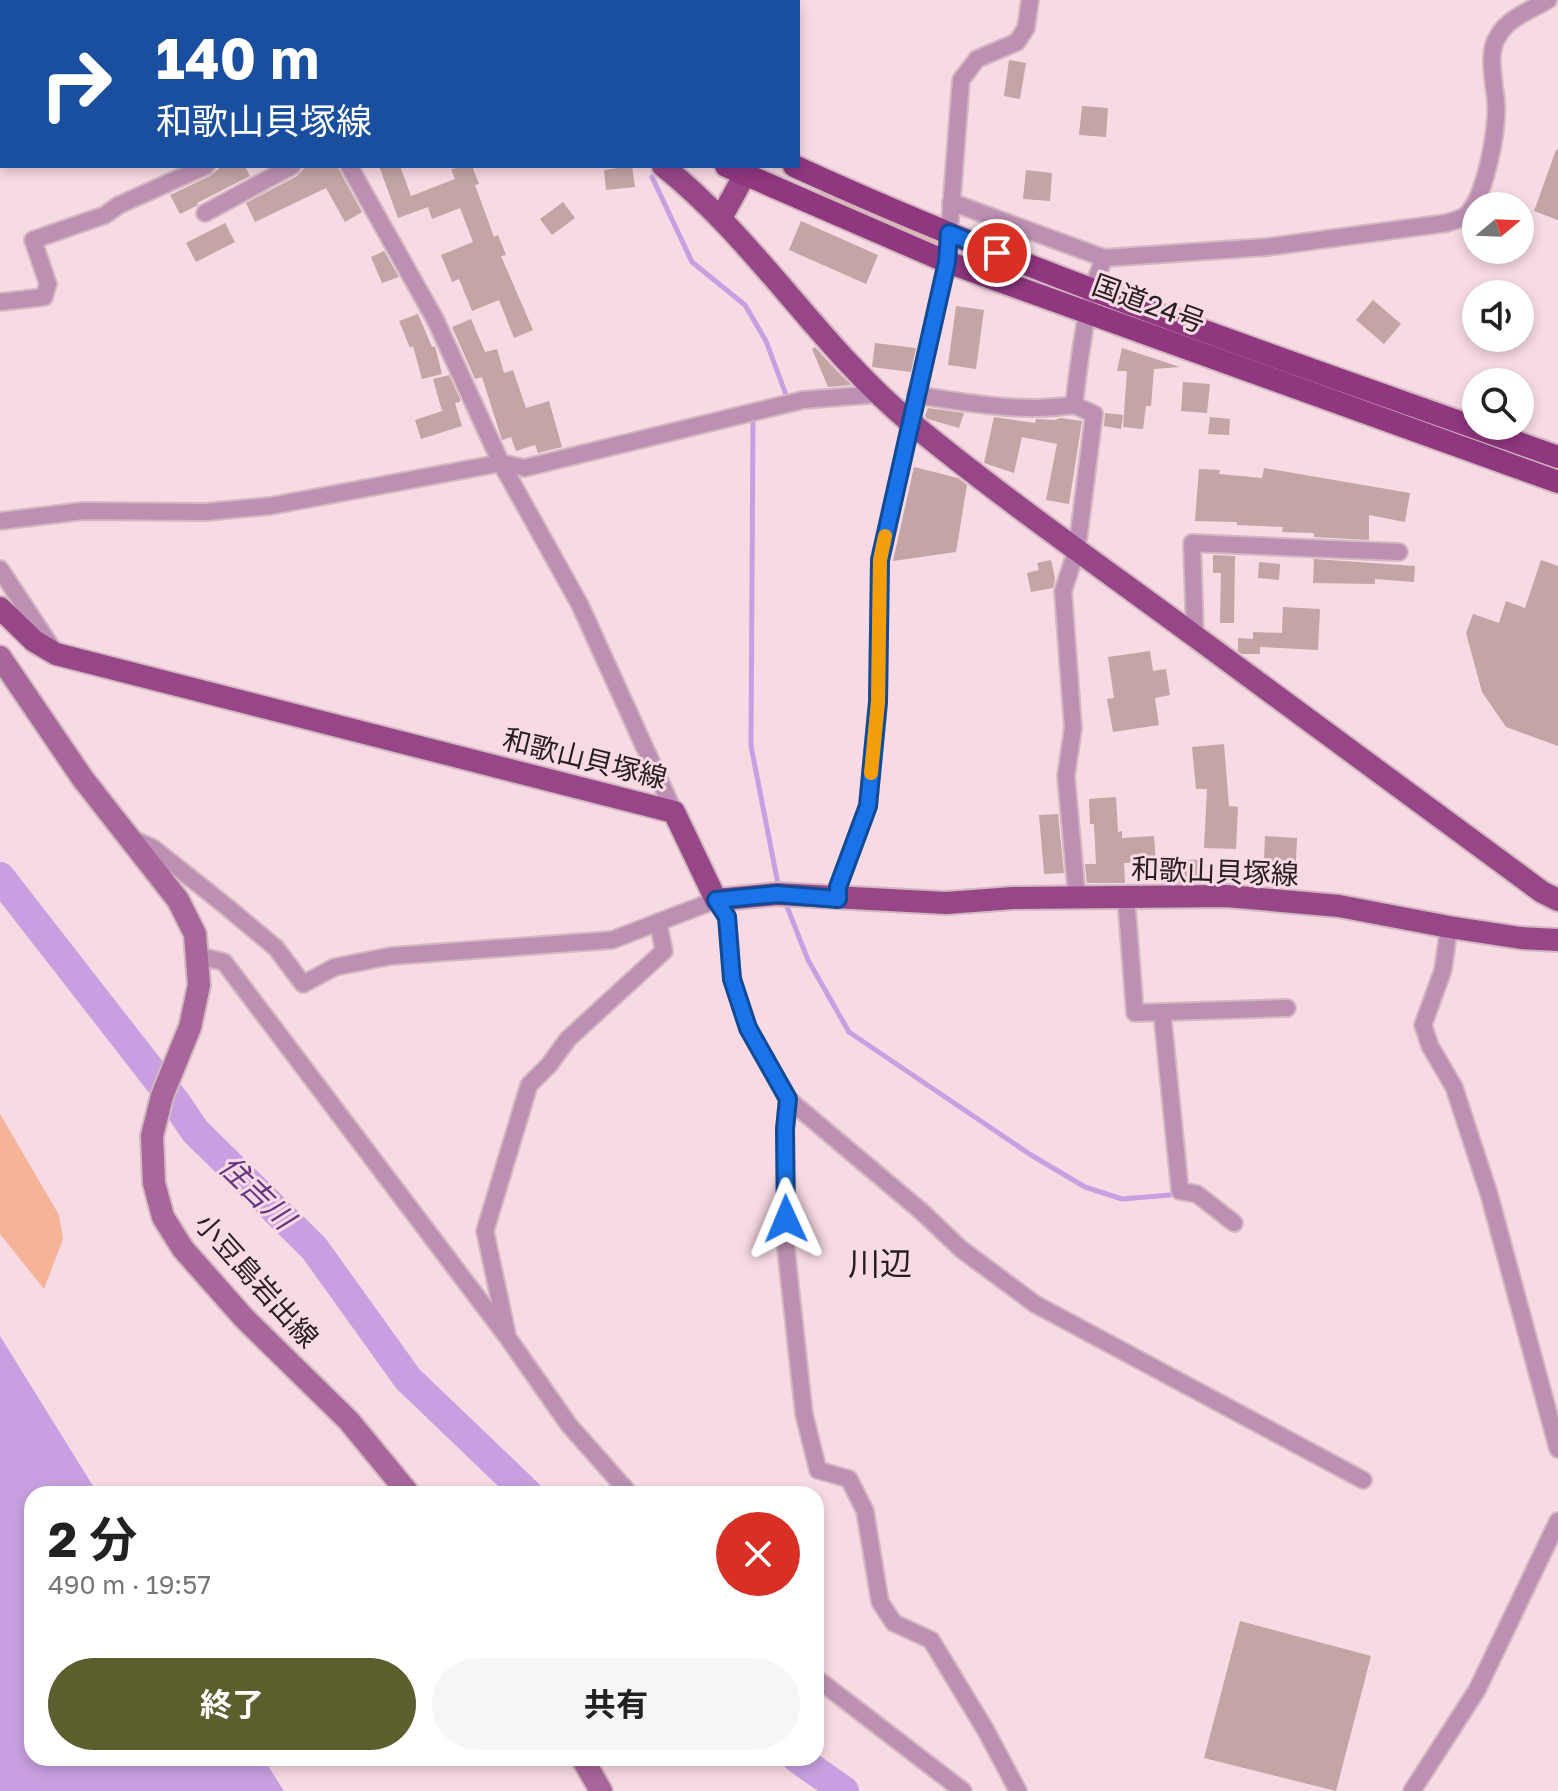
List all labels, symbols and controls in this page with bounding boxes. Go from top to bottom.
text: 140 m [156,24,319,91]
icon: right [24,32,128,136]
text: 和歌山貝塚線 [156,99,372,142]
north arrow [1462,192,1534,264]
map controls [1462,192,1534,440]
pin [963,219,1031,287]
icon: arrive [975,231,1019,275]
street label: 国道24号 [1088,267,1210,339]
button: sound [1462,280,1534,352]
button: search [1462,368,1534,440]
street label: 和歌山貝塚線 [499,722,671,794]
street label: 和歌山貝塚線 [1130,852,1300,890]
water label: 住吉川 [212,1148,304,1238]
position arrow [744,1177,828,1261]
street label: 小豆島岩出線 [189,1207,325,1353]
district label: 川辺 [848,1244,912,1282]
text: 2 分 [48,1510,137,1568]
button: close [716,1512,800,1596]
text: 490 m · 19:57 [48,1569,211,1600]
button: 終了 [48,1658,416,1750]
button: 共有 [432,1658,800,1750]

